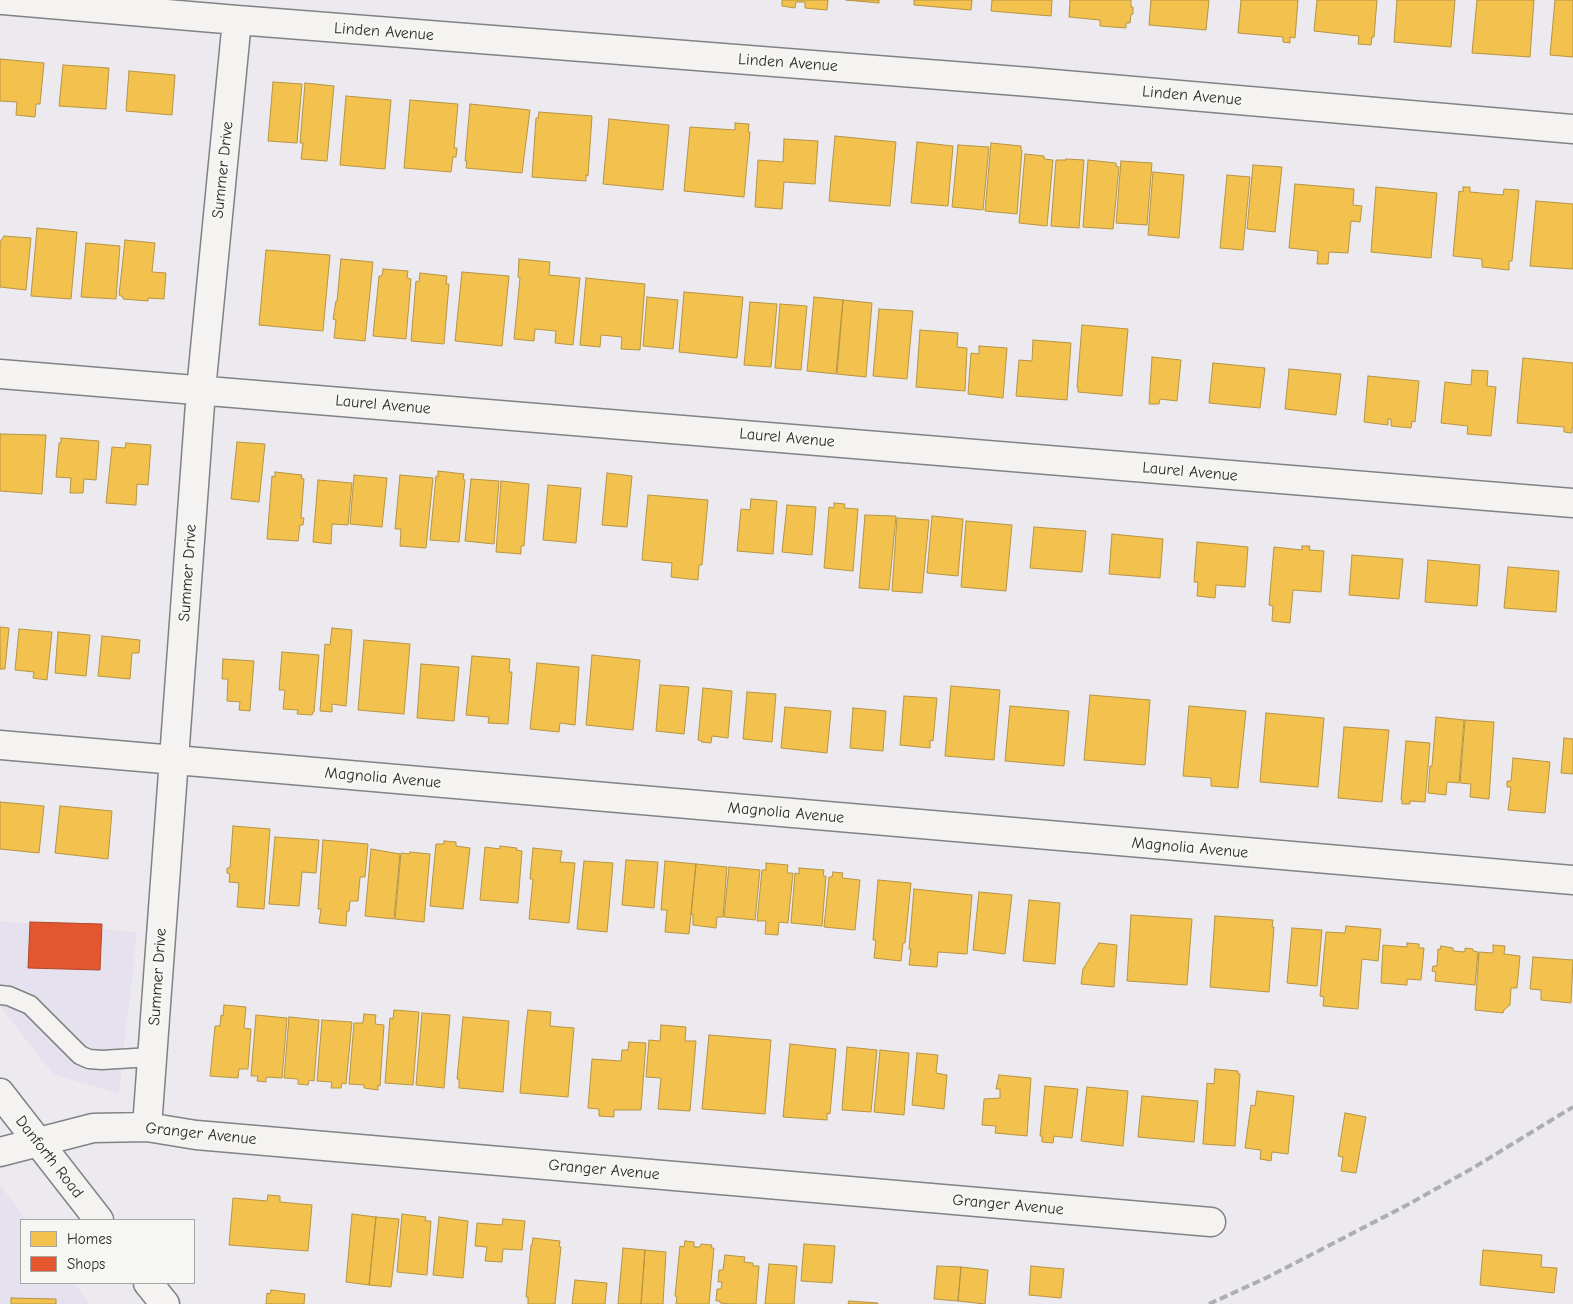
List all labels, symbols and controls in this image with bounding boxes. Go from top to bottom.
street label: Linden Avenue [334,19,434,45]
street label: Linden Avenue [738,50,838,76]
street label: Linden Avenue [1141,82,1243,110]
street label: Summer Drive [208,120,238,220]
street label: Laurel Avenue [334,391,432,419]
street label: Laurel Avenue [738,424,836,452]
street label: Laurel Avenue [1141,458,1239,486]
street label: Summer Drive [175,524,201,622]
street label: Magnolia Avenue [324,763,442,793]
street label: Magnolia Avenue [727,798,845,828]
street label: Magnolia Avenue [1131,833,1249,863]
street label: Summer Drive [145,928,171,1026]
street label: Danforth Road [11,1112,87,1202]
street label: Granger Avenue [145,1119,257,1149]
street label: Granger Avenue [548,1156,660,1184]
street label: Granger Avenue [952,1191,1064,1219]
legend [20,1219,195,1284]
text: Homes [67,1230,112,1248]
text: Shops [67,1255,105,1273]

